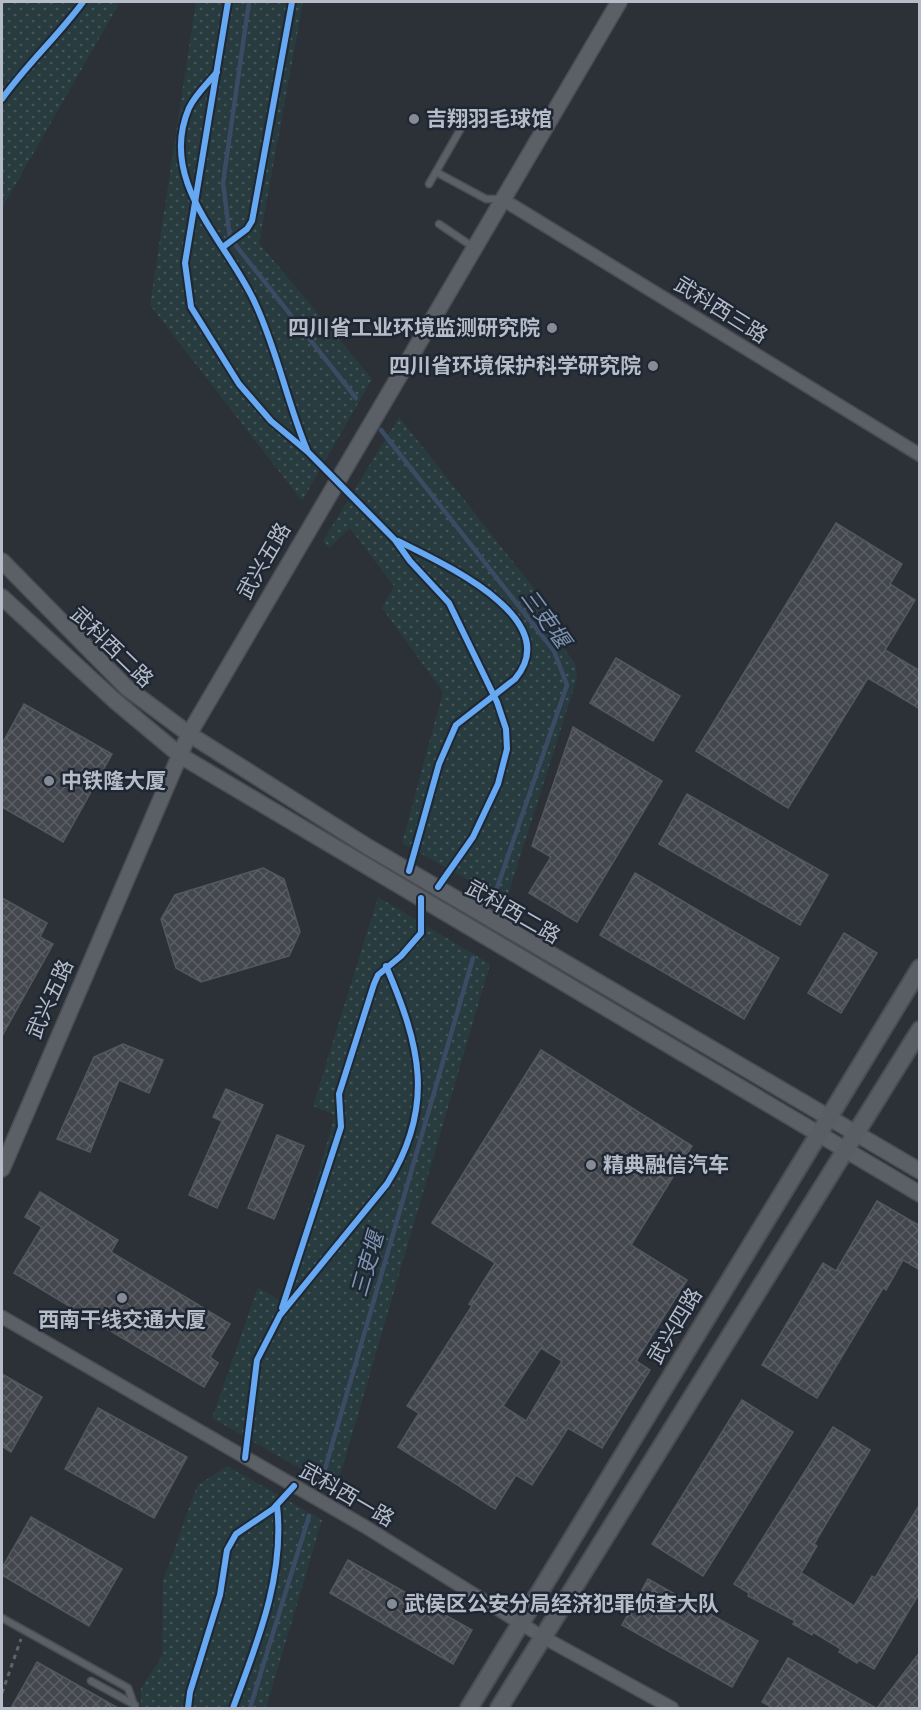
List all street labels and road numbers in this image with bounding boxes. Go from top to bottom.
street label: 武科西三路 [669,269,773,351]
street label: 武兴五路 [230,517,298,605]
street label: 武科西二路 [64,600,160,694]
street label: 武科西二路 [460,873,566,951]
street label: 武兴五路 [19,955,81,1043]
street label: 武兴四路 [641,1282,709,1370]
street label: 武科西一路 [294,1456,400,1534]

